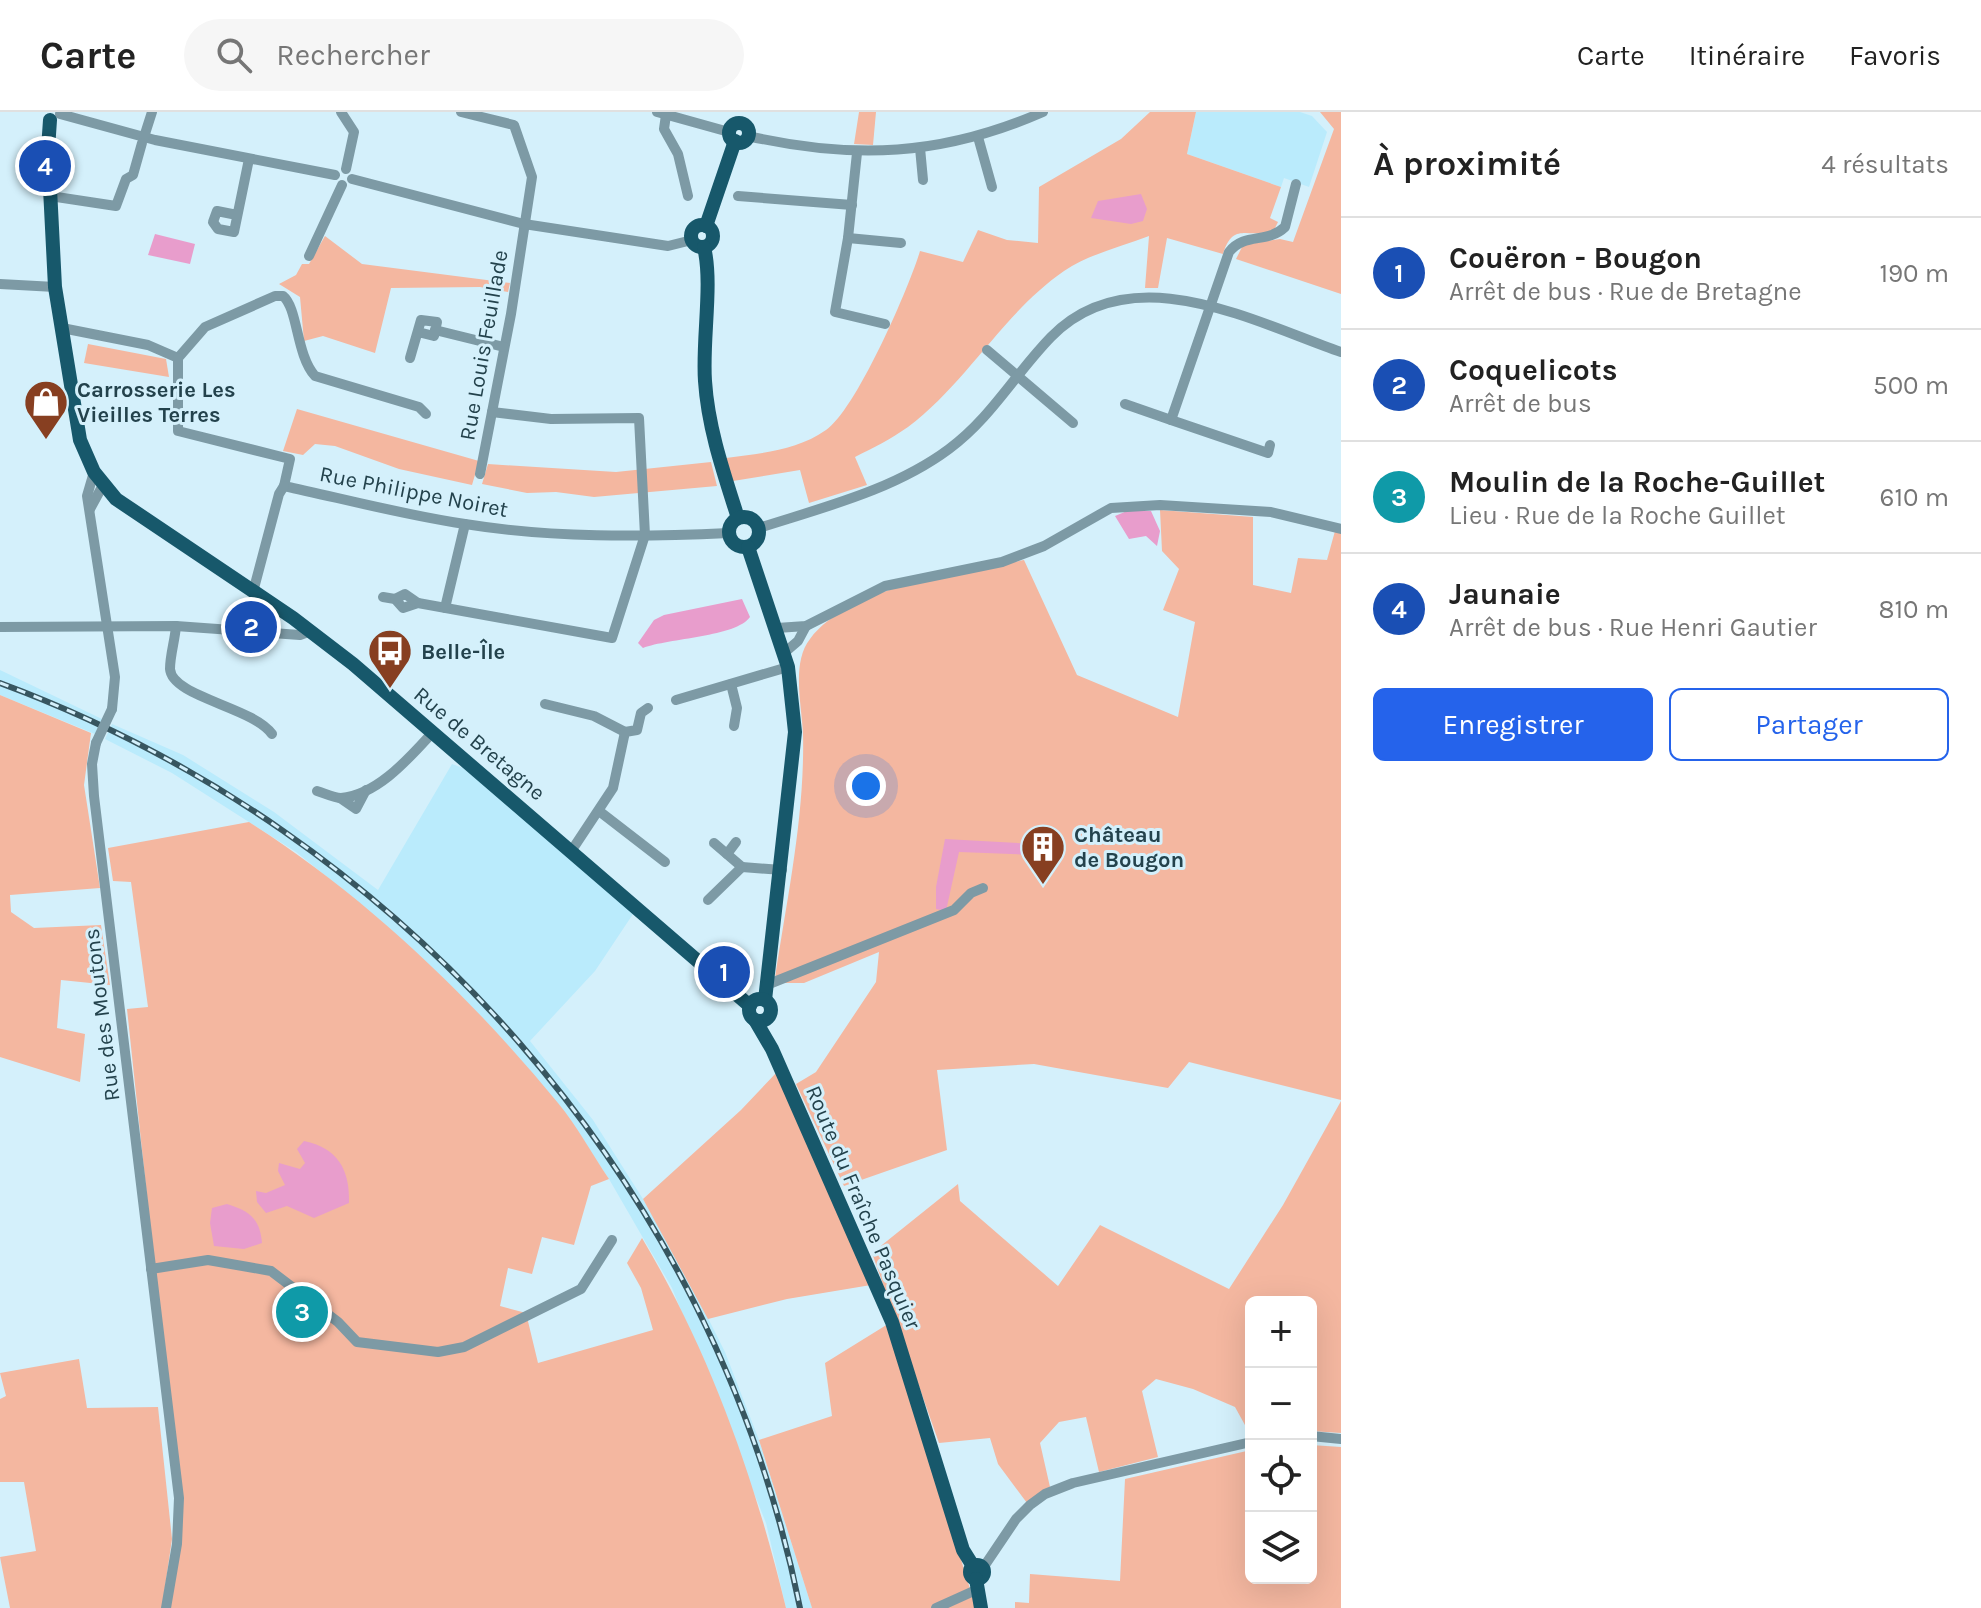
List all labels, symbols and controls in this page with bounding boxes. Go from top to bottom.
search box [184,19,744,91]
text: Carte [40,33,136,78]
icon: search [212,33,256,77]
text: Rechercher [276,37,430,73]
text: Carte [1577,39,1645,72]
text: Itinéraire [1689,39,1805,72]
text: Favoris [1849,39,1941,72]
pin: 4 [19,136,71,196]
text: À proximité [1373,144,1561,184]
text: 4 résultats [1821,149,1949,180]
text: Couëron - Bougon [1449,240,1702,276]
street label: Rue Louis Feuillade [454,248,514,443]
text: 1 [1394,258,1404,289]
text: 190 m [1879,258,1949,289]
text: Arrêt de bus · Rue de Bretagne [1449,276,1802,307]
text: Coquelicots [1449,352,1618,388]
text: 2 [1391,370,1407,401]
text: 500 m [1873,370,1949,401]
place label: Carrosserie Les Vieilles Terres [77,377,236,428]
shop icon: Carrosserie Les Vieilles Terres [22,378,70,441]
text: Arrêt de bus [1449,388,1592,419]
street label: Rue Philippe Noiret [317,461,510,523]
text: Moulin de la Roche-Guillet [1449,464,1825,500]
text: 3 [1391,482,1407,513]
text: 610 m [1880,482,1949,513]
text: Lieu · Rue de la Roche Guillet [1449,500,1786,531]
text: Jaunaie [1449,576,1561,612]
text: 4 [1391,594,1407,625]
text: 810 m [1879,594,1949,625]
pin: 2 [225,597,277,657]
text: Arrêt de bus · Rue Henri Gautier [1449,612,1817,643]
bus stop icon: Belle-Île [366,627,414,690]
place label: Belle-Île [421,638,505,665]
street label: Rue de Bretagne [408,681,550,806]
button: Enregistrer [1373,688,1653,761]
button: Partager [1669,688,1949,761]
your location [846,766,886,806]
place label: Château de Bougon [1074,822,1184,873]
building icon: Château de Bougon [1019,823,1067,886]
street label: Rue des Moutons [79,927,125,1103]
pin: 1 [698,942,750,1002]
street label: Route du Fraîche Pasquier [800,1082,926,1333]
pin: 3 [276,1282,328,1342]
map controls [1245,1296,1317,1584]
button: + [1245,1296,1317,1368]
button: − [1245,1368,1317,1440]
button: locate [1245,1440,1317,1512]
button: layers [1245,1512,1317,1584]

